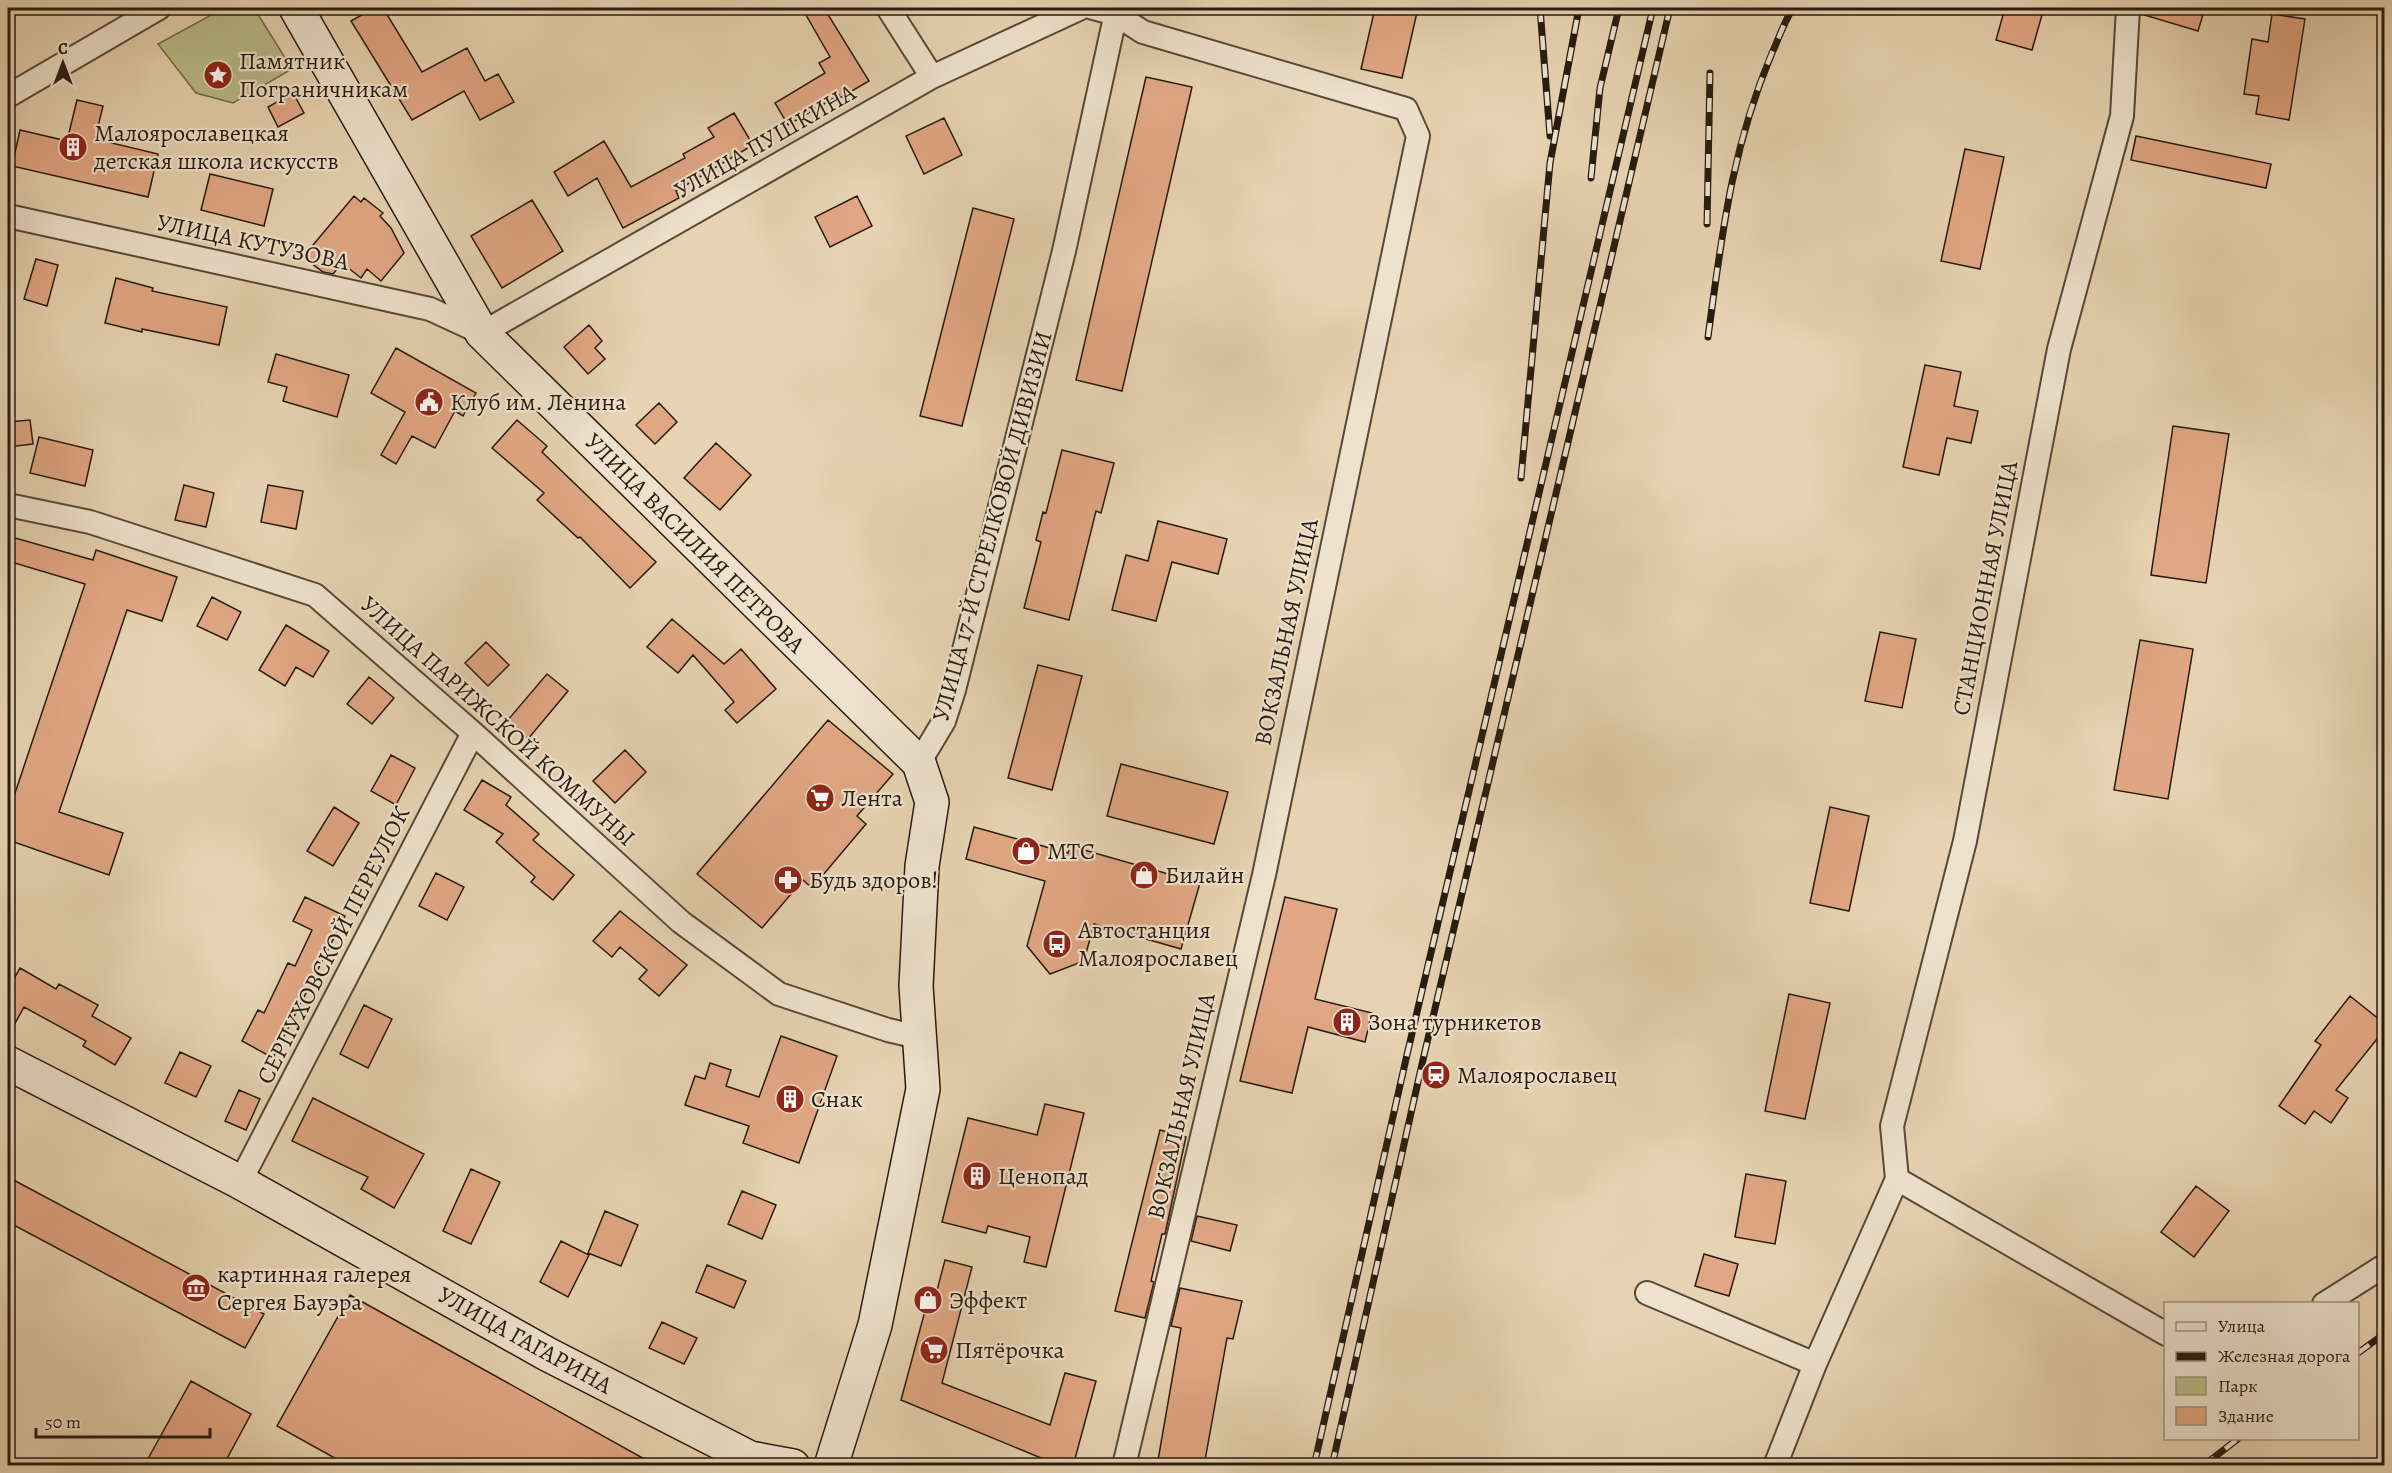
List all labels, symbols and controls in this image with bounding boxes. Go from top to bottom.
north arrow [33,33,93,93]
text: С [58,38,68,60]
place label: Памятник Пограничникам [239,45,408,105]
place icon: Памятник Пограничникам [202,59,234,91]
street label: УЛИЦА ПУШКИНА [669,76,862,206]
place label: Малоярославецкая детская школа искусств [93,117,339,177]
building icon: Малоярославецкая детская школа искусств [57,131,89,163]
street label: УЛИЦА КУТУЗОВА [154,206,353,278]
street label: УЛИЦА 17-Й СТРЕЛКОВОЙ ДИВИЗИИ [924,327,1060,725]
public building icon: Клуб им. Ленина [413,386,445,418]
place label: Клуб им. Ленина [450,386,626,418]
street label: УЛИЦА ВАСИЛИЯ ПЕТРОВА [578,426,813,661]
street label: СТАНЦИОННАЯ УЛИЦА [1945,457,2026,718]
street label: ВОКЗАЛЬНАЯ УЛИЦА [1246,515,1326,748]
street label: УЛИЦА ПАРИЖСКОЙ КОММУНЫ [354,589,642,853]
supermarket icon: Лента [804,782,836,814]
place label: Лента [841,782,903,814]
street label: СЕРПУХОВСКОЙ ПЕРЕУЛОК [249,800,417,1089]
shop icon: МТС [1010,835,1042,867]
place label: МТС [1047,835,1095,867]
shop icon: Билайн [1128,859,1160,891]
place label: Билайн [1165,859,1244,891]
pharmacy icon: Будь здоров! [772,864,804,896]
place label: Будь здоров! [809,864,938,896]
place label: Автостанция Малоярославец [1077,914,1238,974]
bus stop icon: Автостанция Малоярославец [1041,928,1073,960]
street label: ВОКЗАЛЬНАЯ УЛИЦА [1139,989,1223,1222]
building icon: Зона турникетов [1331,1006,1363,1038]
place label: Зона турникетов [1368,1006,1542,1038]
station icon: Малоярославец [1420,1059,1452,1091]
place label: Малоярославец [1457,1059,1617,1091]
building icon: Снак [774,1083,806,1115]
place label: Снак [811,1083,863,1115]
building icon: Ценопад [961,1160,993,1192]
place label: Ценопад [998,1160,1089,1192]
place label: картинная галерея Сергея Бауэра [217,1258,411,1318]
museum icon: картинная галерея Сергея Бауэра [180,1272,212,1304]
street label: УЛИЦА ГАГАРИНА [432,1279,619,1402]
shop icon: Эффект [912,1284,944,1316]
place label: Эффект [949,1284,1027,1316]
legend [2164,1302,2359,1440]
text: Улица [2218,1314,2266,1338]
supermarket icon: Пятёрочка [918,1334,950,1366]
place label: Пятёрочка [955,1334,1065,1366]
text: Железная дорога [2218,1344,2351,1368]
text: Парк [2218,1374,2258,1398]
scale bar [36,1401,210,1439]
text: Здание [2218,1404,2274,1428]
text: 50 m [45,1410,81,1434]

